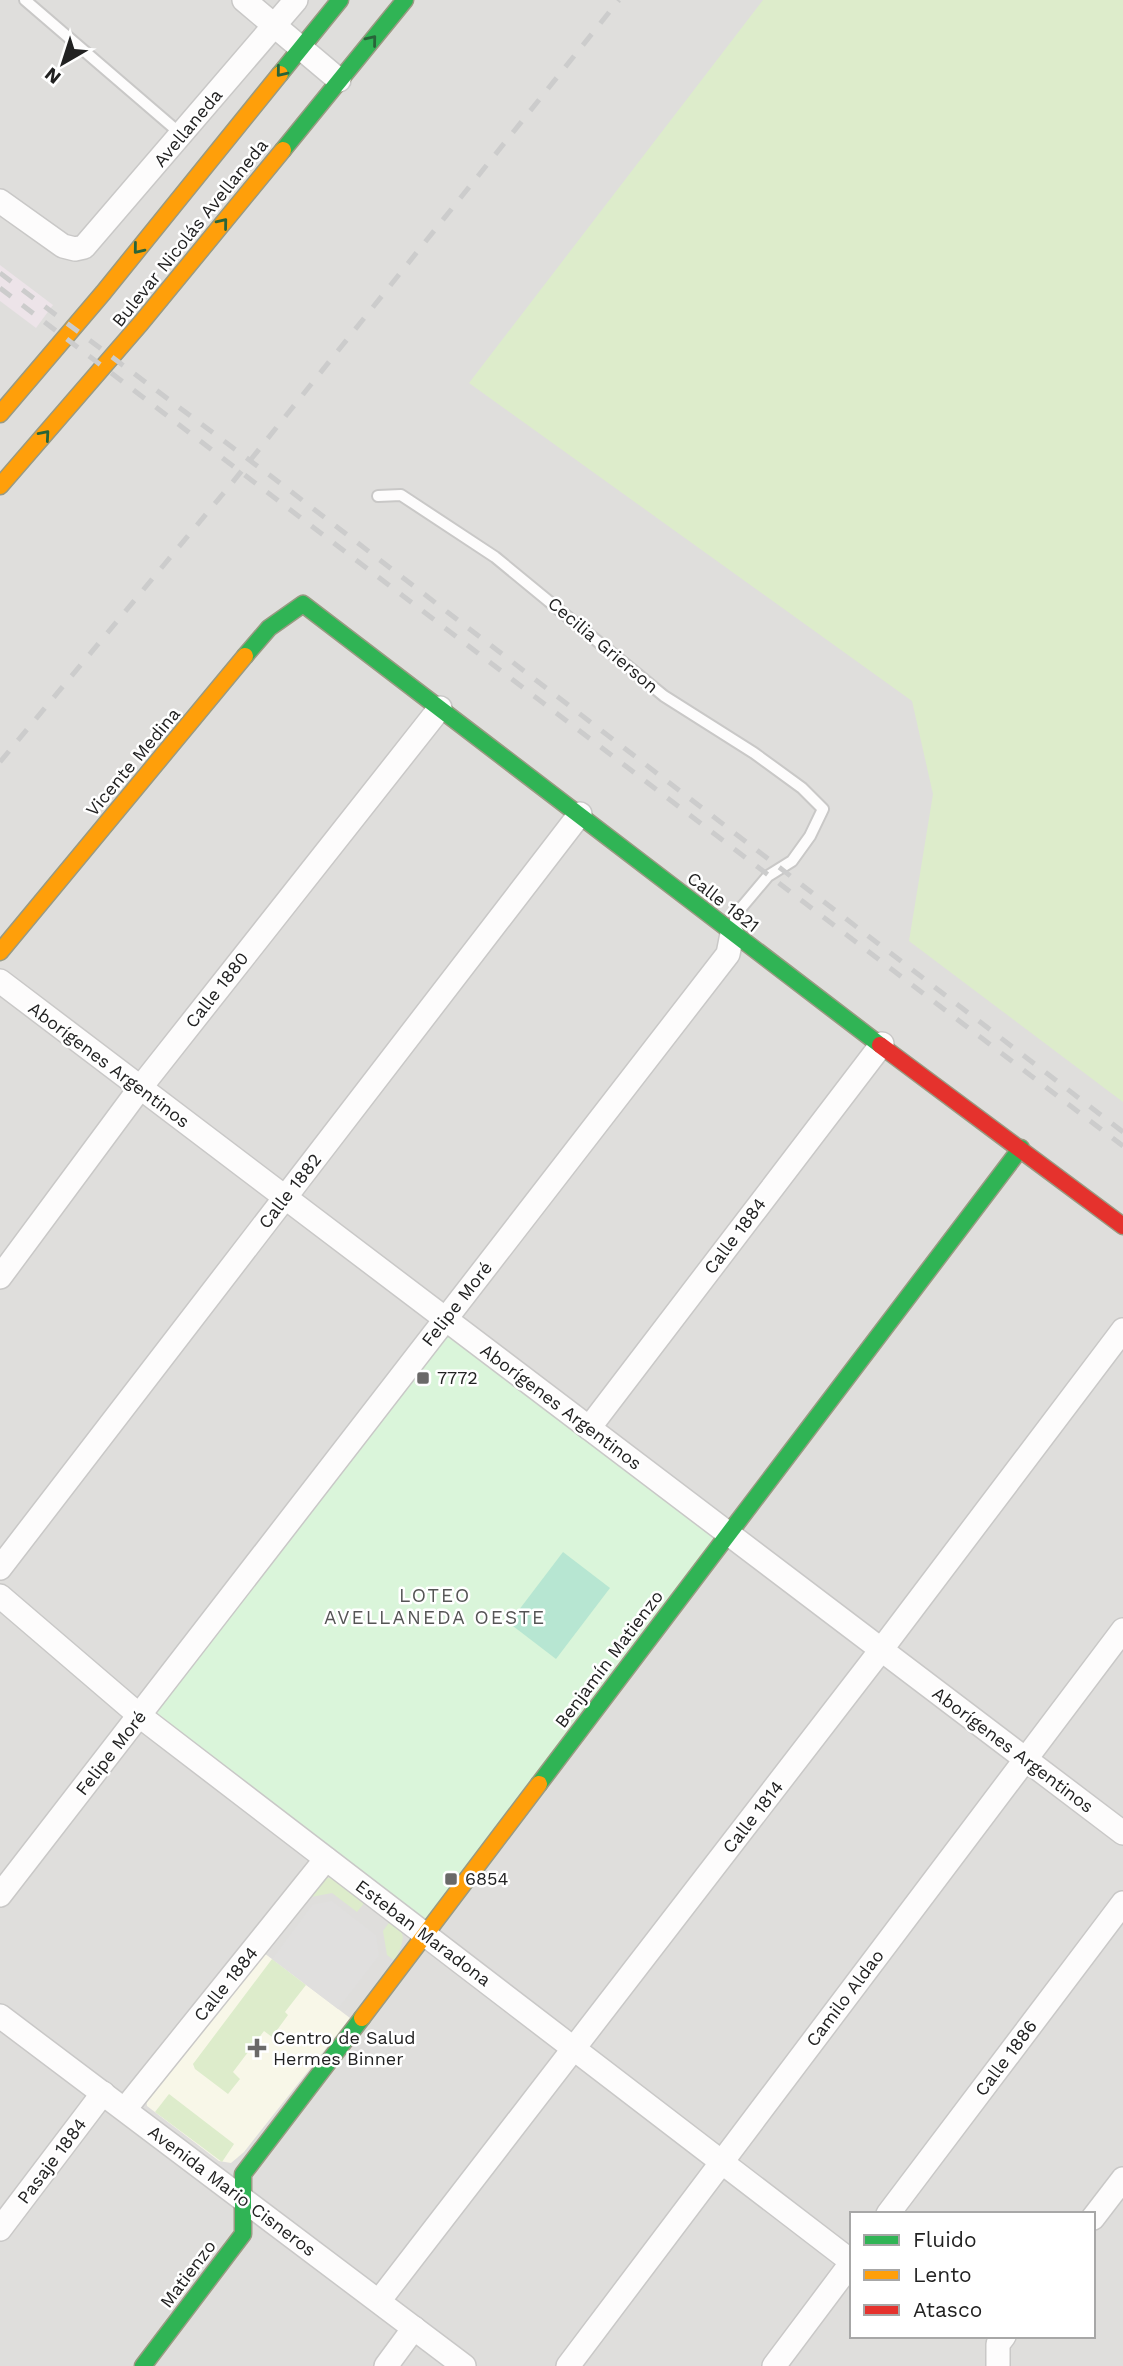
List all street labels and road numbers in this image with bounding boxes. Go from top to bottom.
street label: Avellaneda [149,84,226,171]
street label: Bulevar Nicolás Avellaneda [107,135,272,331]
street label: Cecilia Grierson [544,592,663,697]
street label: Vicente Medina [81,703,184,820]
street label: Calle 1821 [683,867,763,936]
street label: Calle 1880 [181,948,253,1032]
street label: Aborígenes Argentinos [25,997,194,1132]
street label: Calle 1882 [254,1149,325,1232]
street label: Calle 1884 [699,1193,770,1278]
street label: Felipe Moré [417,1257,496,1350]
street label: Aborígenes Argentinos [477,1339,646,1474]
street label: Benjamín Matienzo [550,1586,667,1732]
street label: Aborígenes Argentinos [929,1682,1098,1817]
street label: Felipe Moré [71,1706,150,1799]
street label: Calle 1814 [718,1776,787,1857]
street label: Esteban Maradona [352,1875,495,1990]
street label: Calle 1884 [189,1942,262,2025]
street label: Camilo Aldao [801,1945,888,2050]
street label: Calle 1886 [970,2015,1041,2100]
street label: Pasaje 1884 [13,2114,91,2208]
street label: Avenida Mario Cisneros [144,2121,320,2260]
street label: Matienzo [155,2236,220,2312]

